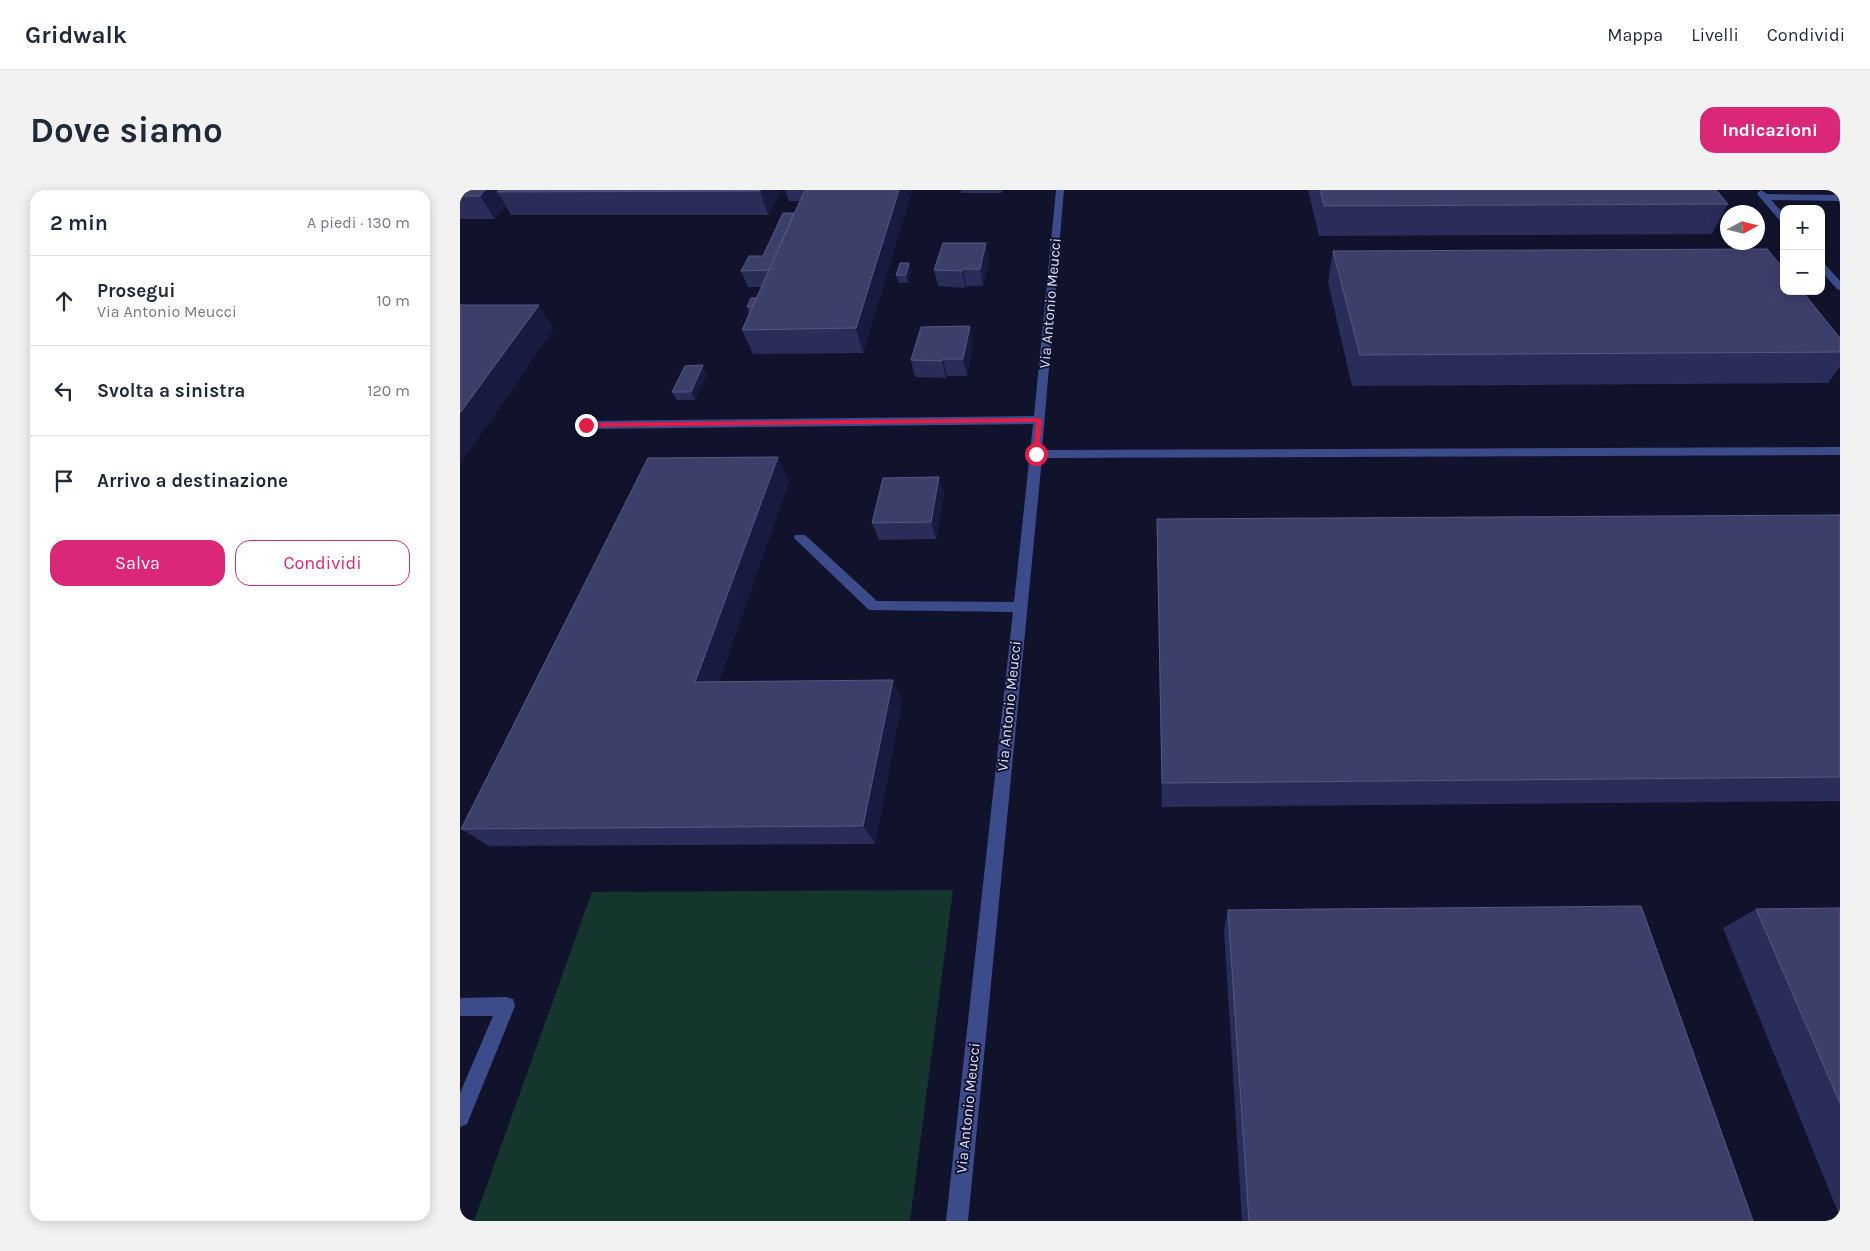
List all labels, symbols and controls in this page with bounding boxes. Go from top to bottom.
text: Gridwalk [25,21,127,49]
text: Mappa [1607,24,1663,46]
text: Livelli [1691,24,1739,46]
text: Condividi [1767,24,1845,46]
button: Indicazioni [1700,107,1840,153]
text: Dove siamo [30,110,223,151]
north arrow [1720,205,1765,250]
map controls [1780,205,1825,295]
button: + [1780,205,1825,250]
text: 2 min [50,211,108,235]
text: A piedi · 130 m [307,213,410,232]
street label: Via Antonio Meucci [1035,237,1065,369]
button: − [1780,250,1825,295]
text: Prosegui [97,280,176,302]
icon: ahead [50,287,78,315]
text: 10 m [376,291,410,310]
text: Via Antonio Meucci [97,302,237,321]
icon: left [50,377,78,405]
text: Svolta a sinistra [97,380,245,402]
text: 120 m [367,381,410,400]
route end [575,414,598,437]
route start [1025,443,1048,466]
icon: arrive [50,467,78,495]
text: Arrivo a destinazione [97,470,288,492]
button: Salva [50,540,225,586]
button: Condividi [235,540,410,586]
street label: Via Antonio Meucci [993,640,1025,772]
street label: Via Antonio Meucci [952,1042,984,1174]

